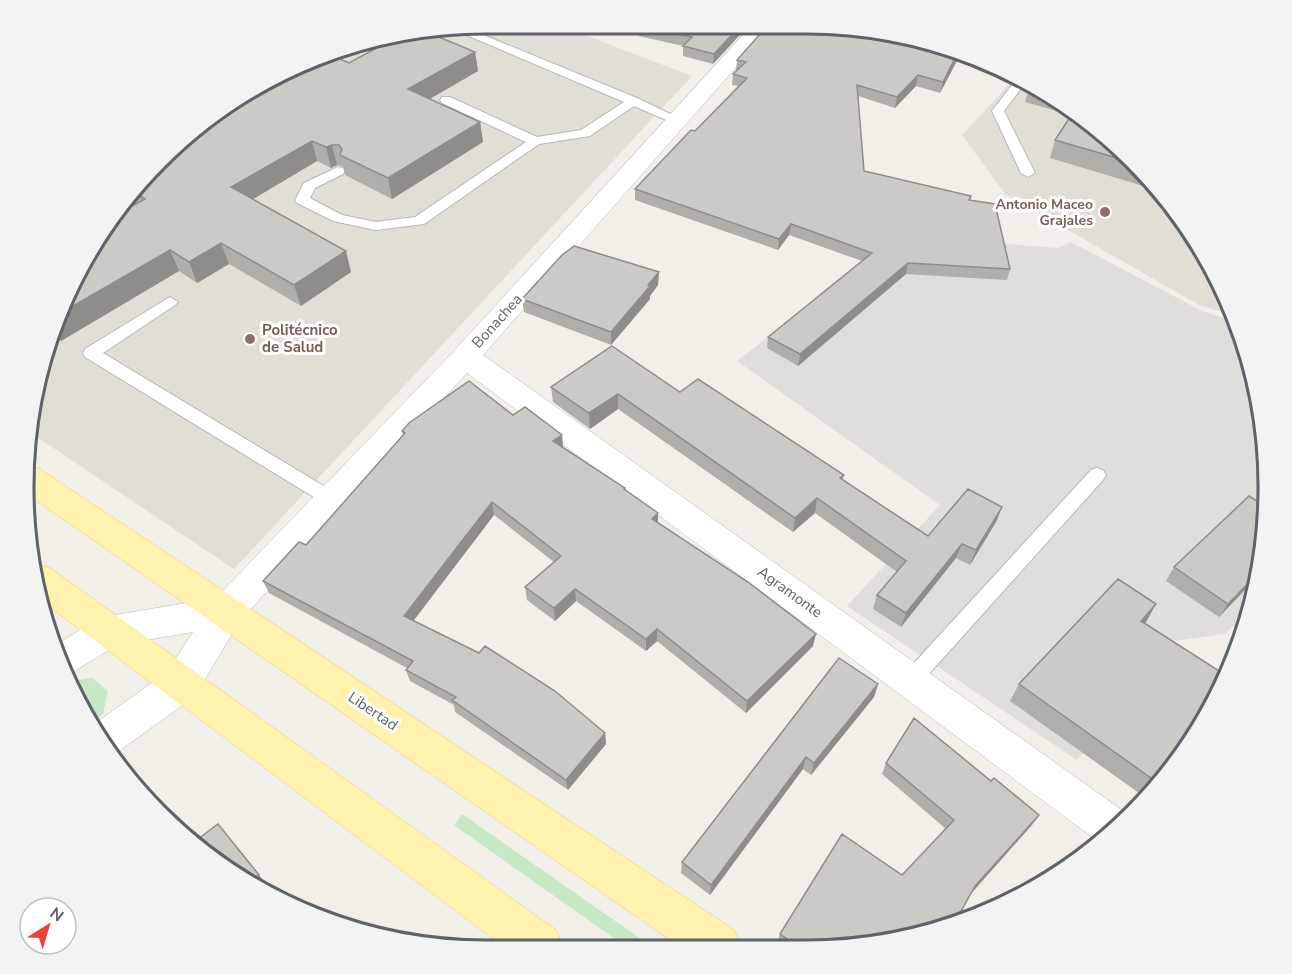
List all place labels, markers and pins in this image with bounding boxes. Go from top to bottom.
place label: Antonio Maceo Grajales [995,195,1093,230]
marker: Antonio Maceo Grajales [1098,205,1112,219]
place label: Politécnico de Salud [262,320,338,357]
marker: Politécnico de Salud [243,332,257,346]

